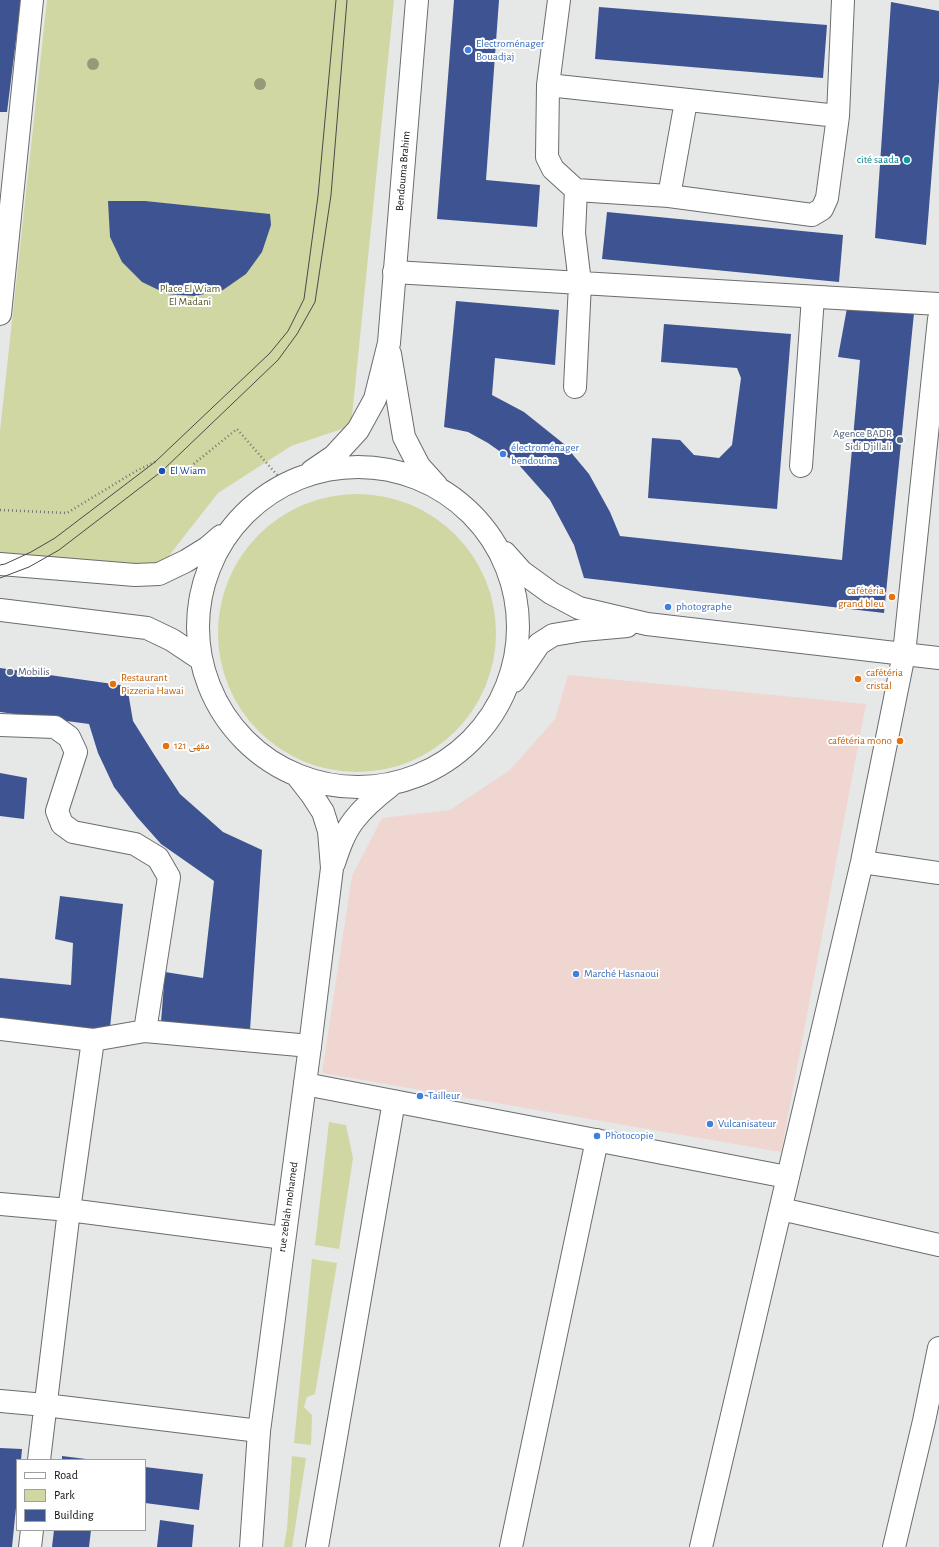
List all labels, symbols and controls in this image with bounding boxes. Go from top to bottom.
place label: Electroménager Bouadjaj [476,37,544,63]
marker: Electroménager Bouadjaj [463,45,473,55]
street label: Bendouma Brahim [393,130,413,212]
place label: cité saada [857,153,899,167]
marker: cité saada [902,155,912,165]
park label: Place El Wiam El Madani [160,282,220,308]
place label: Agence BADR Sidi Djillali [833,427,892,453]
marker: Agence BADR Sidi Djillali [895,435,905,445]
place label: électroménager bendouina [511,441,579,467]
marker: électroménager bendouina [498,449,508,459]
place label: El Wiam [170,464,206,478]
marker: El Wiam [157,466,167,476]
place label: cafétéria grand bleu [838,584,884,610]
marker: cafétéria grand bleu [887,592,897,602]
place label: photographe [676,600,732,614]
marker: photographe [663,602,673,612]
place label: Mobilis [18,665,50,679]
place label: cafétéria cristal [866,666,903,692]
marker: Mobilis [5,667,15,677]
place label: Restaurant Pizzeria Hawai [121,671,184,697]
marker: cafétéria cristal [853,674,863,684]
marker: Restaurant Pizzeria Hawai [108,679,118,689]
place label: cafétéria mono [828,734,892,748]
marker: cafétéria mono [895,736,905,746]
place label: مقهى 121 [174,739,209,753]
marker: مقهى 121 [161,741,171,751]
place label: Marché Hasnaoui [584,967,659,981]
marker: Marché Hasnaoui [571,969,581,979]
place label: Tailleur [428,1089,460,1103]
marker: Tailleur [415,1091,425,1101]
place label: Vulcanisateur [718,1117,776,1131]
marker: Vulcanisateur [705,1119,715,1129]
place label: Photocopie [605,1129,654,1143]
marker: Photocopie [592,1131,602,1141]
street label: rue zeblah mohamed [275,1161,301,1253]
legend [16,1459,146,1531]
text: Road [54,1469,78,1481]
text: Park [54,1489,75,1501]
text: Building [54,1509,94,1521]

